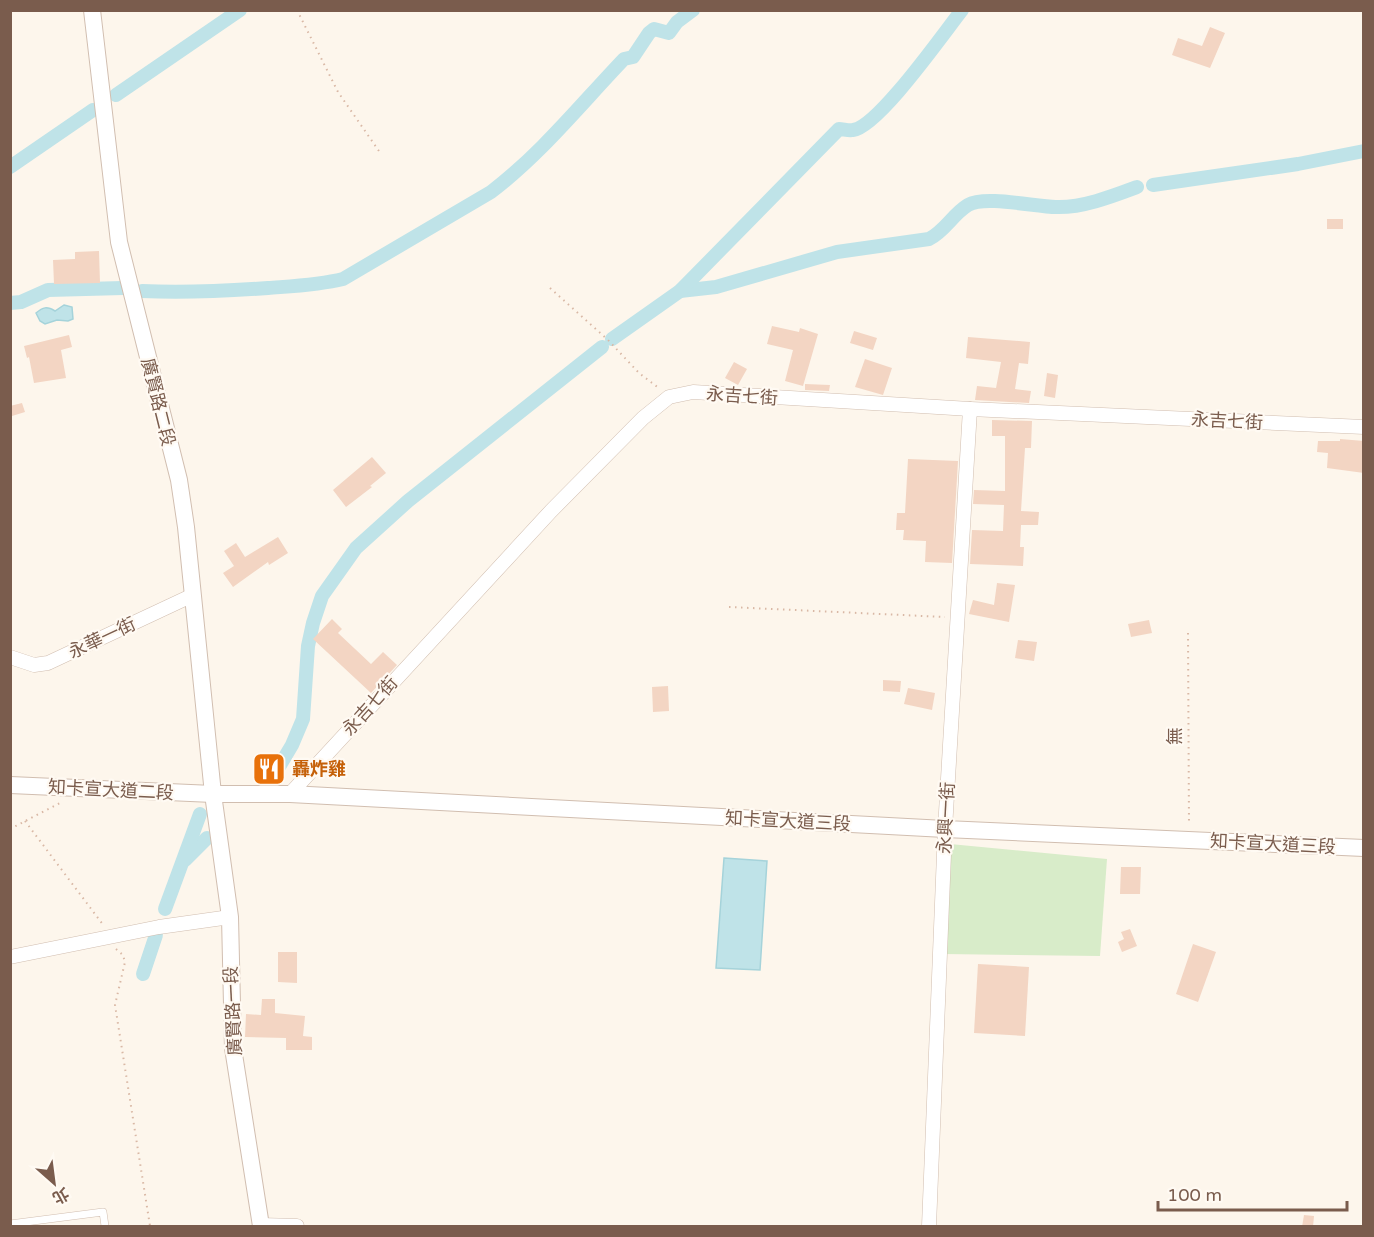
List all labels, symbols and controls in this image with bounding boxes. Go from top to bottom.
street label: 廣賢路二段 [136,356,180,448]
street label: 永吉七街 [705,383,779,409]
street label: 永吉七街 [1190,408,1264,434]
street label: 永華一街 [65,613,139,663]
street label: 永吉七街 [338,672,402,740]
street label: 無 [1164,727,1186,745]
restaurant icon: 轟炸雞 [251,751,287,787]
place label: 轟炸雞 [292,758,346,780]
street label: 知卡宣大道二段 [48,776,174,804]
street label: 永興一街 [933,781,959,855]
street label: 知卡宣大道三段 [725,807,851,835]
street label: 知卡宣大道三段 [1210,830,1336,858]
street label: 廣賢路一段 [220,965,246,1057]
north arrow [24,1153,84,1213]
scale bar [1158,1174,1347,1212]
text: 北 [49,1183,72,1208]
text: 100 m [1167,1184,1222,1206]

